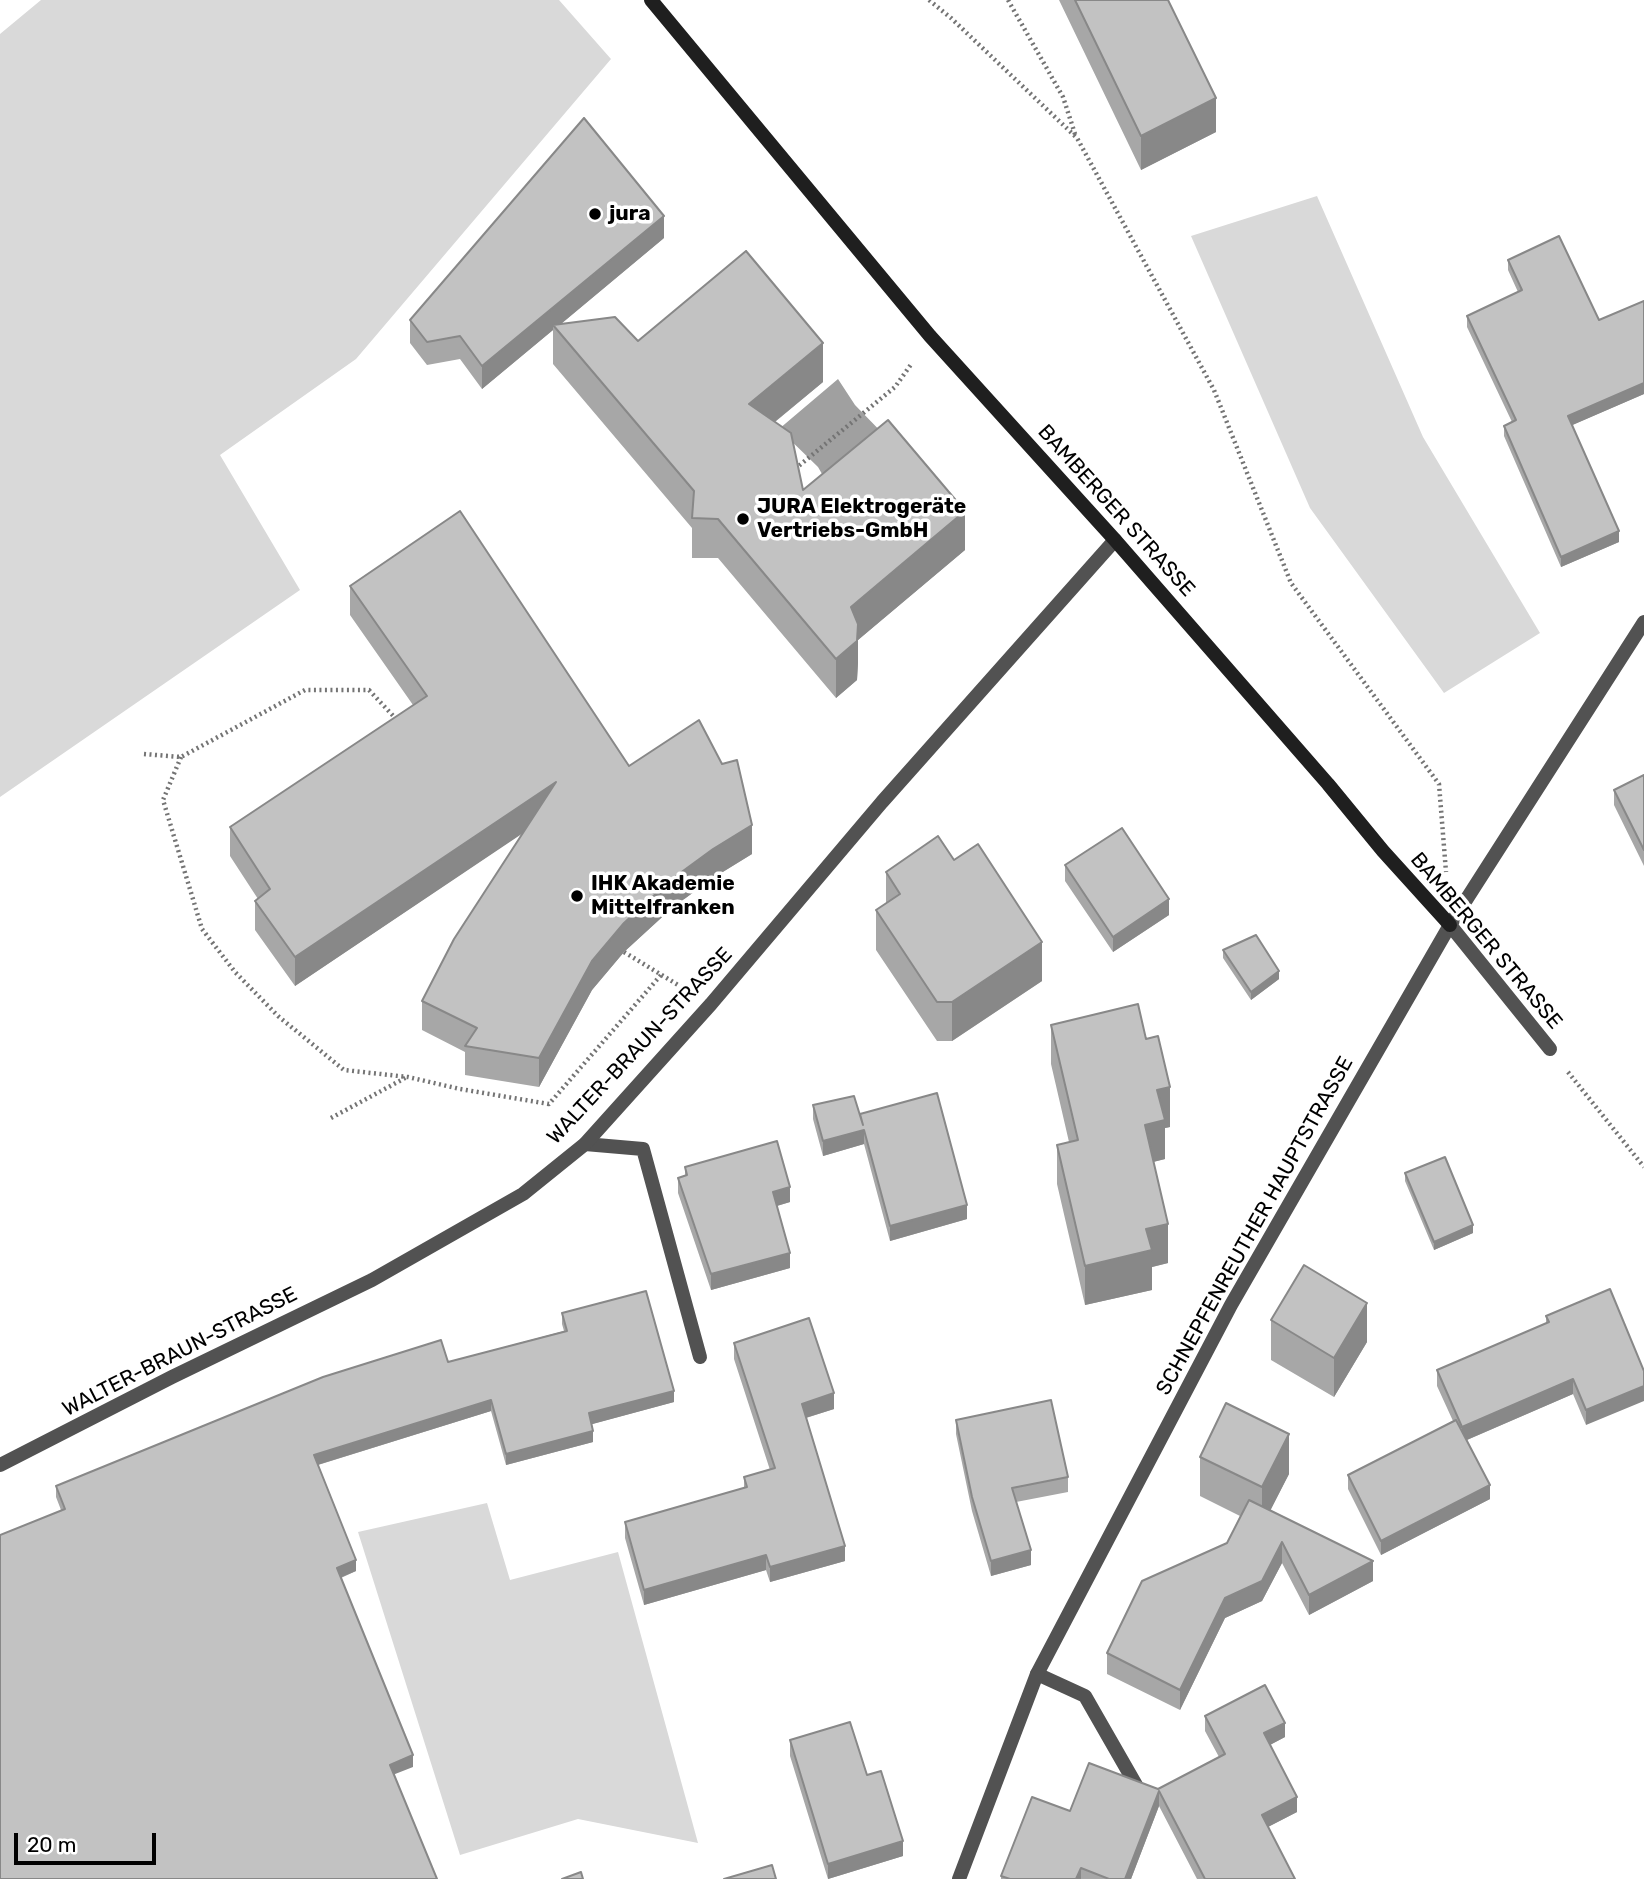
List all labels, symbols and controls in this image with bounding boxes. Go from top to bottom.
place label: jura [609,201,651,227]
marker: jura [587,206,603,222]
street label: BAMBERGER STRASSE [1032,420,1200,602]
place label: JURA Elektrogeräte Vertriebs-GmbH [757,494,966,544]
marker: JURA Elektrogeräte Vertriebs-GmbH [735,511,751,527]
street label: BAMBERGER STRASSE [1405,848,1567,1034]
place label: IHK Akademie Mittelfranken [591,871,735,921]
marker: IHK Akademie Mittelfranken [569,888,585,904]
street label: WALTER-BRAUN-STRASSE [542,942,738,1150]
street label: SCHNEPFENREUTHER HAUPTSTRASSE [1151,1052,1359,1400]
street label: WALTER-BRAUN-STRASSE [58,1282,302,1422]
scale bar [18,1820,159,1864]
text: 20 m [27,1832,76,1857]

